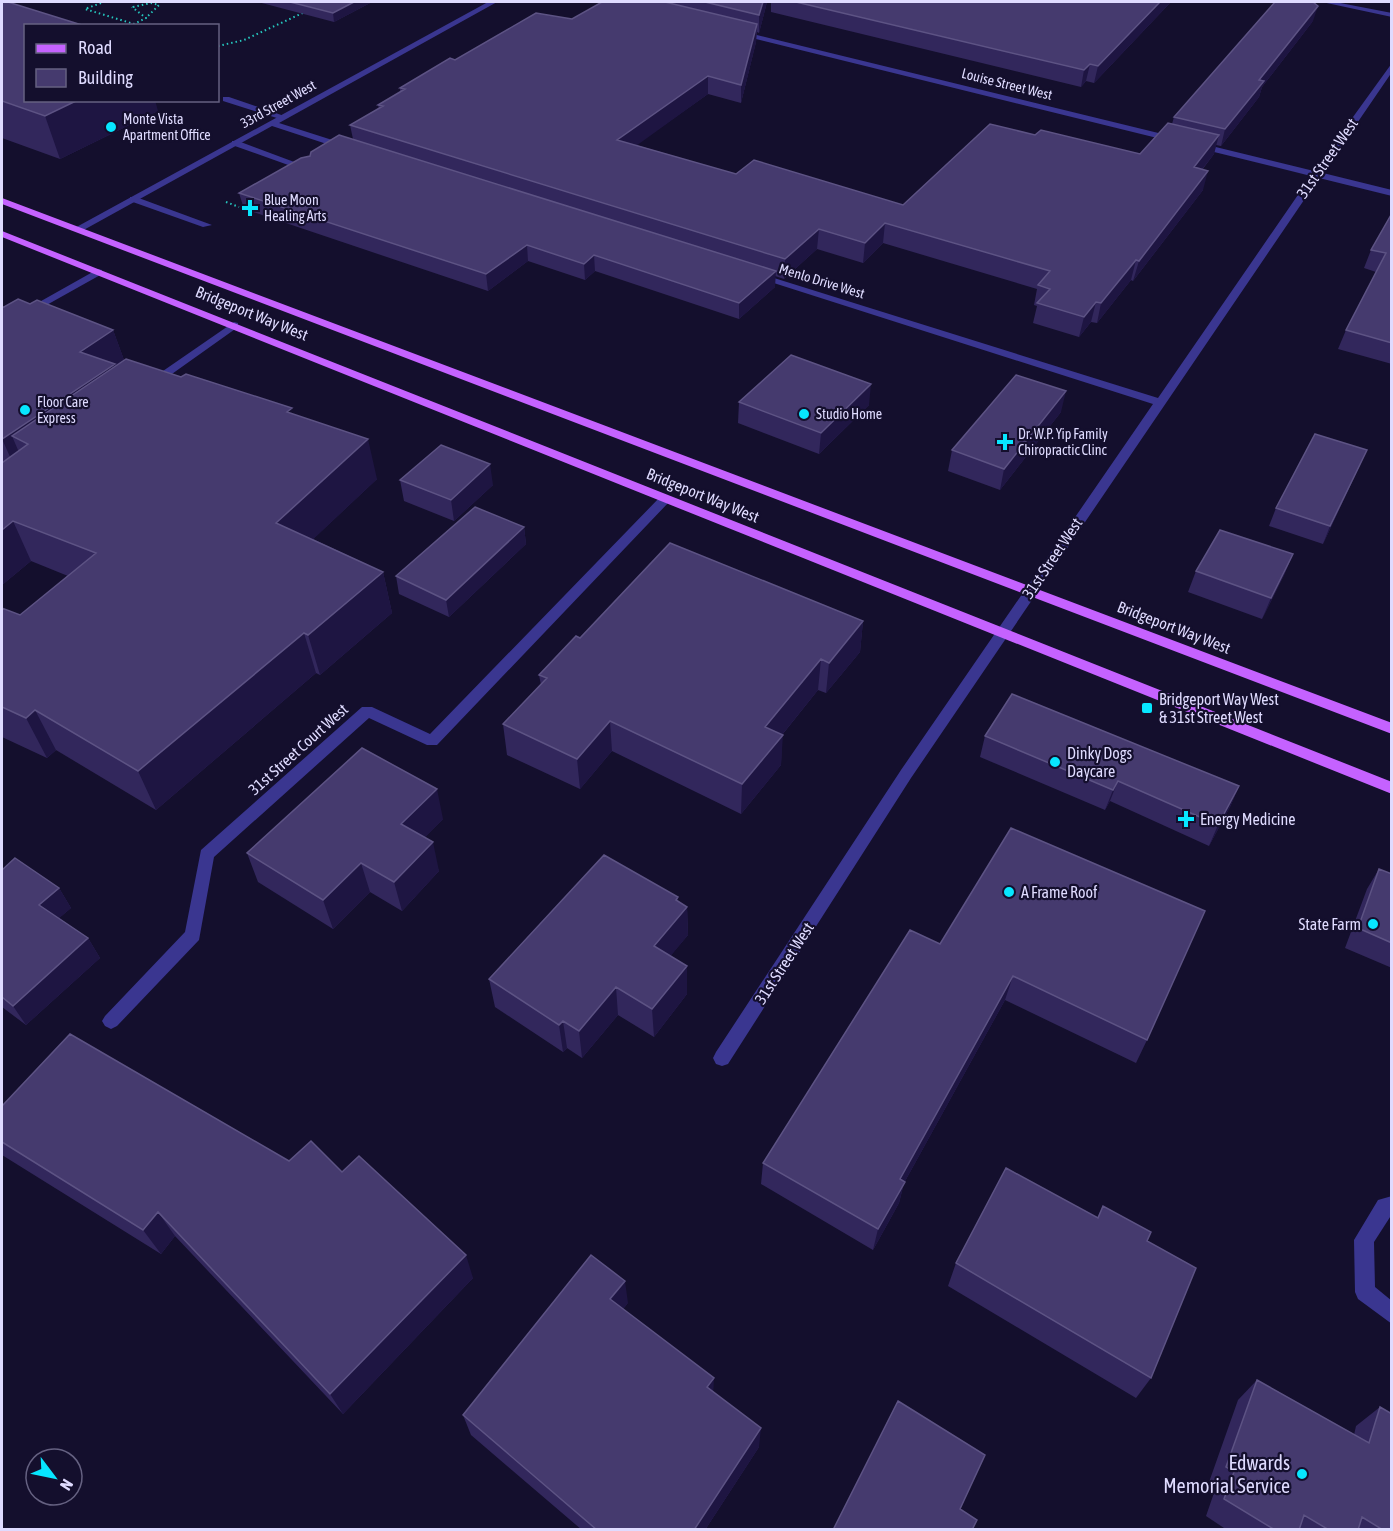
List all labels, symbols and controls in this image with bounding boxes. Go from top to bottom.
legend [24,24,219,102]
text: Road [78,37,112,58]
street label: Louise Street West [960,65,1054,103]
text: Building [78,67,133,88]
street label: 33rd Street West [238,77,318,131]
place label: Monte Vista Apartment Office [123,111,211,143]
street label: 31st Street West [1293,114,1361,201]
marker: Monte Vista Apartment Office [104,120,118,134]
place label: Blue Moon Healing Arts [264,192,327,224]
marker: Blue Moon Healing Arts [241,199,259,217]
street label: Menlo Drive West [777,260,867,302]
street label: Bridgeport Way West [193,282,311,345]
place label: Floor Care Express [37,394,89,426]
marker: Floor Care Express [18,403,32,417]
place label: Studio Home [816,406,882,422]
marker: Studio Home [797,407,811,421]
place label: Dr. W.P. Yip Family Chiropractic Clinc [1018,426,1108,458]
marker: Dr. W.P. Yip Family Chiropractic Clinc [996,433,1014,451]
street label: Bridgeport Way West [644,464,762,527]
street label: 31st Street West [1018,514,1086,602]
street label: Bridgeport Way West [1114,597,1234,658]
place label: Bridgeport Way West & 31st Street West [1159,690,1279,726]
street label: 31st Street Court West [245,699,352,798]
marker: Bridgeport Way West & 31st Street West [1140,701,1154,715]
place label: Dinky Dogs Daycare [1067,744,1133,781]
marker: Dinky Dogs Daycare [1048,755,1062,769]
marker: Energy Medicine [1177,810,1195,828]
place label: Energy Medicine [1200,810,1296,829]
place label: A Frame Roof [1021,883,1098,901]
marker: A Frame Roof [1002,885,1016,899]
place label: State Farm [1299,915,1361,933]
marker: State Farm [1366,917,1380,931]
street label: 31st Street West [751,919,817,1007]
north arrow [24,1447,84,1507]
place label: Edwards Memorial Service [1163,1451,1290,1497]
marker: Edwards Memorial Service [1295,1467,1309,1481]
text: N [57,1476,77,1494]

